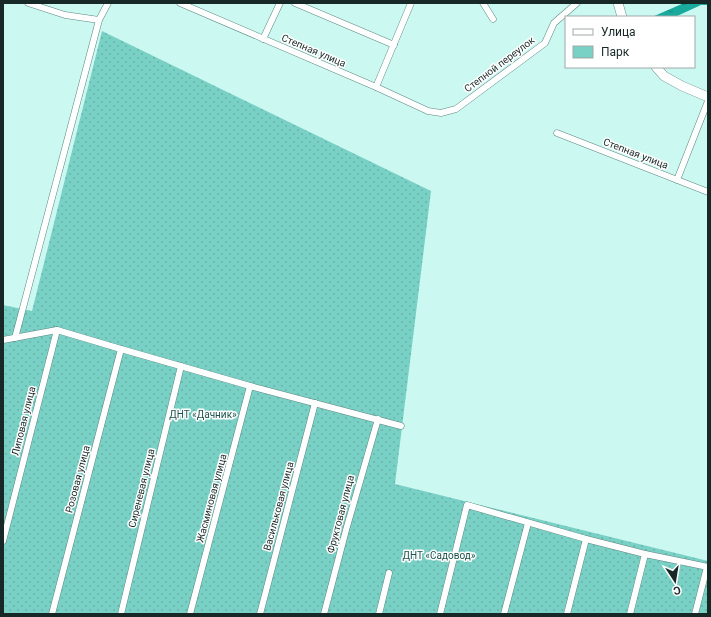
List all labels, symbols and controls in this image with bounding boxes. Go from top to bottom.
legend [565,16,695,68]
text: Улица [601,25,636,39]
street label: Степная улица [280,32,348,69]
street label: Степной переулок [462,34,537,94]
text: Парк [601,45,630,59]
street label: Степная улица [602,136,670,171]
street label: Липовая улица [10,385,37,457]
park label: ДНТ «Дачник» [169,409,237,420]
street label: Розовая улица [63,444,92,514]
street label: Сиреневая улица [126,448,157,529]
street label: Жасминовая улица [194,453,229,544]
street label: Васильковая улица [261,461,296,552]
street label: Фруктовая улица [324,474,356,554]
park label: ДНТ «Садовод» [403,550,476,561]
north arrow [655,561,695,601]
text: С [672,583,682,597]

